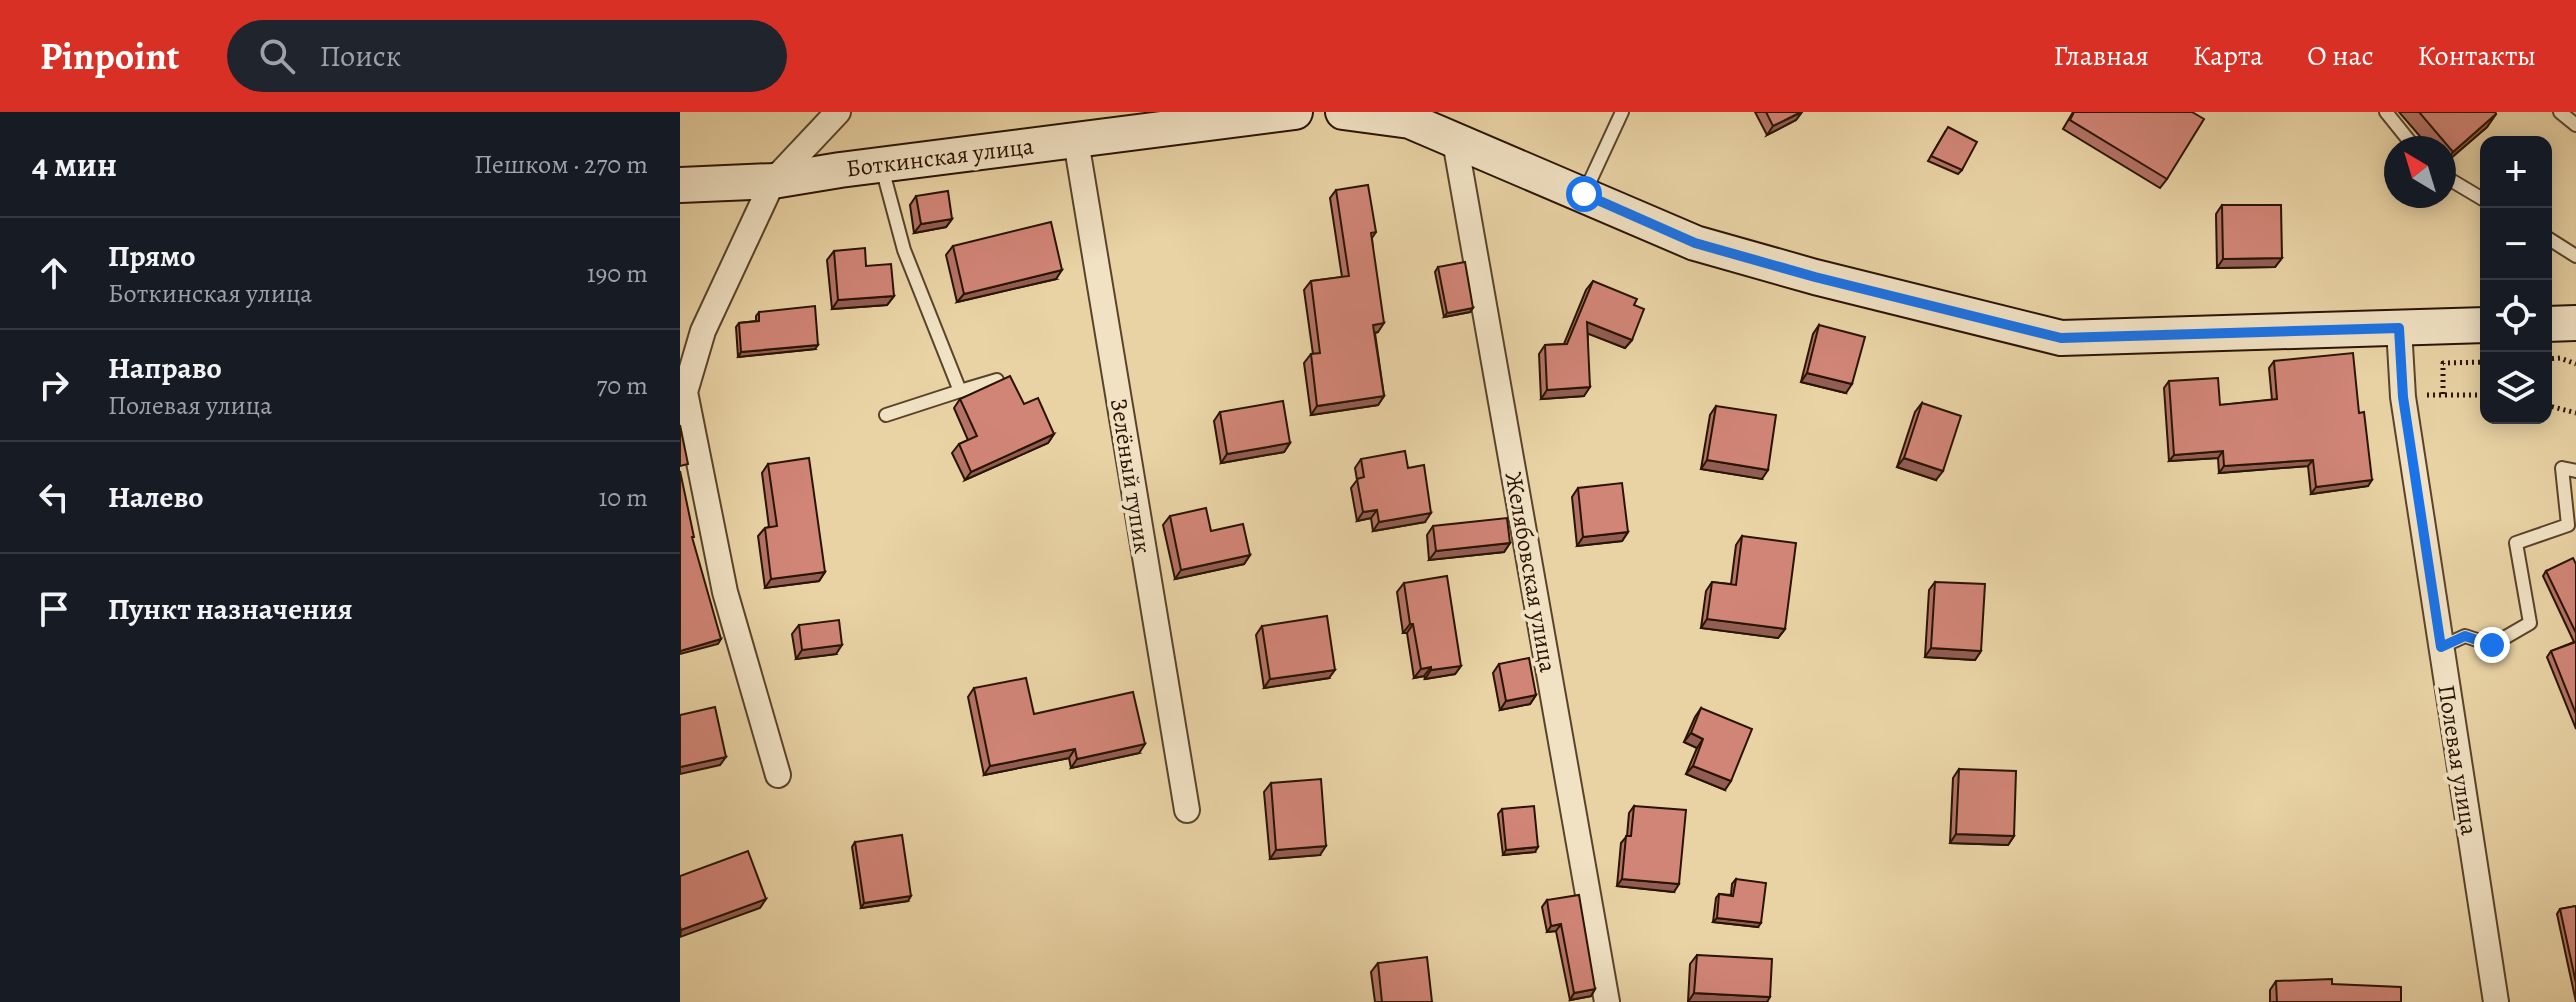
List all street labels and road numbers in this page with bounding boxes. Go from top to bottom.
street label: Боткинская улица [844,130,1036,184]
street label: Зелёный тупик [1103,396,1159,556]
street label: Желябовская улица [1498,469,1564,675]
street label: Полевая улица [2430,683,2486,837]

